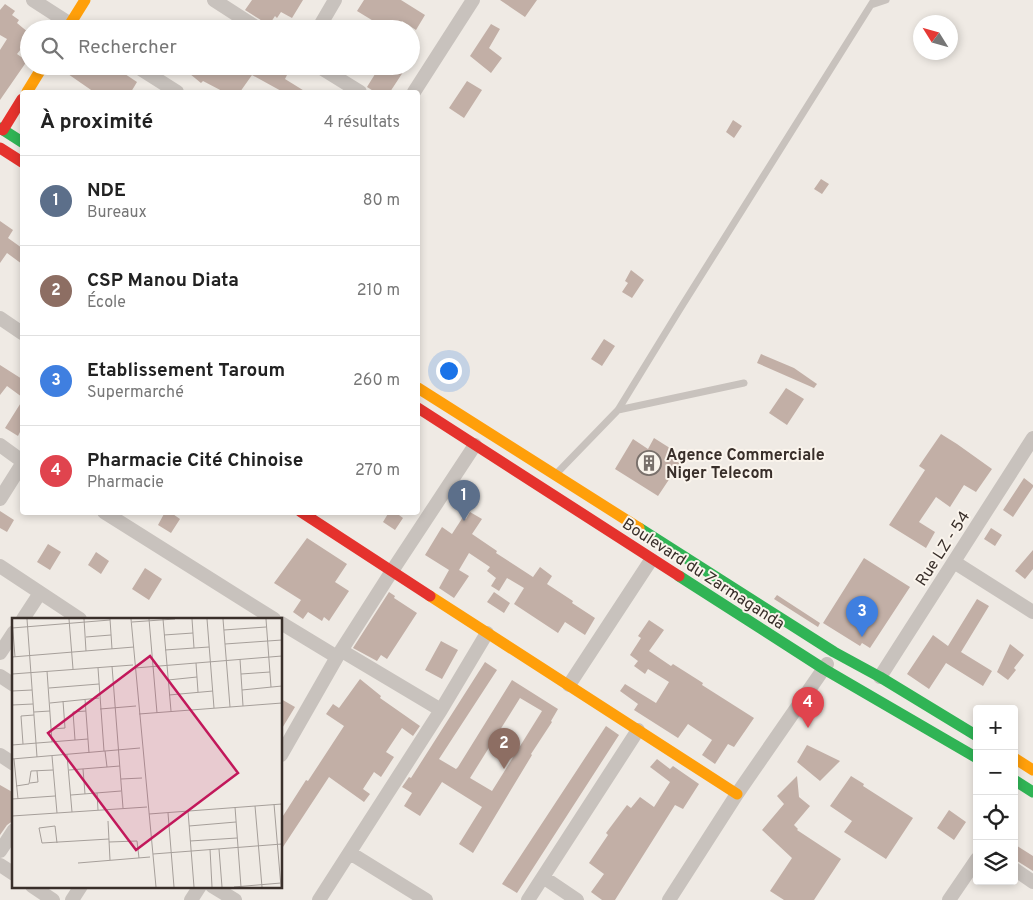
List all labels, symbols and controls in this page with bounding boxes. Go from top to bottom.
north arrow [913,15,958,60]
search box [20,20,420,75]
icon: search [38,34,66,62]
text: Rechercher [78,36,177,60]
text: À proximité [40,109,153,136]
text: 4 résultats [324,113,400,133]
text: NDE [87,179,126,203]
text: 1 [53,191,59,211]
text: 80 m [363,191,400,211]
text: Bureaux [87,203,147,223]
text: CSP Manou Diata [87,269,239,293]
text: 2 [51,281,61,301]
text: 210 m [357,281,400,301]
text: École [87,293,126,313]
your location [436,358,462,384]
text: Etablissement Taroum [87,359,285,383]
text: 3 [51,371,61,391]
text: 260 m [353,371,400,391]
text: Supermarché [87,383,184,403]
place label: Agence Commerciale Niger Telecom [666,446,825,484]
text: Pharmacie Cité Chinoise [87,449,303,473]
building icon: Agence Commerciale Niger Telecom [636,450,662,476]
text: 4 [51,461,61,481]
text: 270 m [355,461,400,481]
text: Pharmacie [87,473,164,493]
pin: 1 [448,480,480,521]
street label: Rue LZ - 54 [912,508,975,590]
street label: Boulevard du Zarmaganda [618,515,788,635]
pin: 3 [846,596,878,637]
inset map [12,618,282,888]
pin: 4 [792,687,824,728]
map controls [973,705,1018,885]
button: + [973,705,1018,750]
pin: 2 [488,728,520,769]
button: − [973,750,1018,795]
button: locate [973,795,1018,840]
button: layers [973,840,1018,885]

